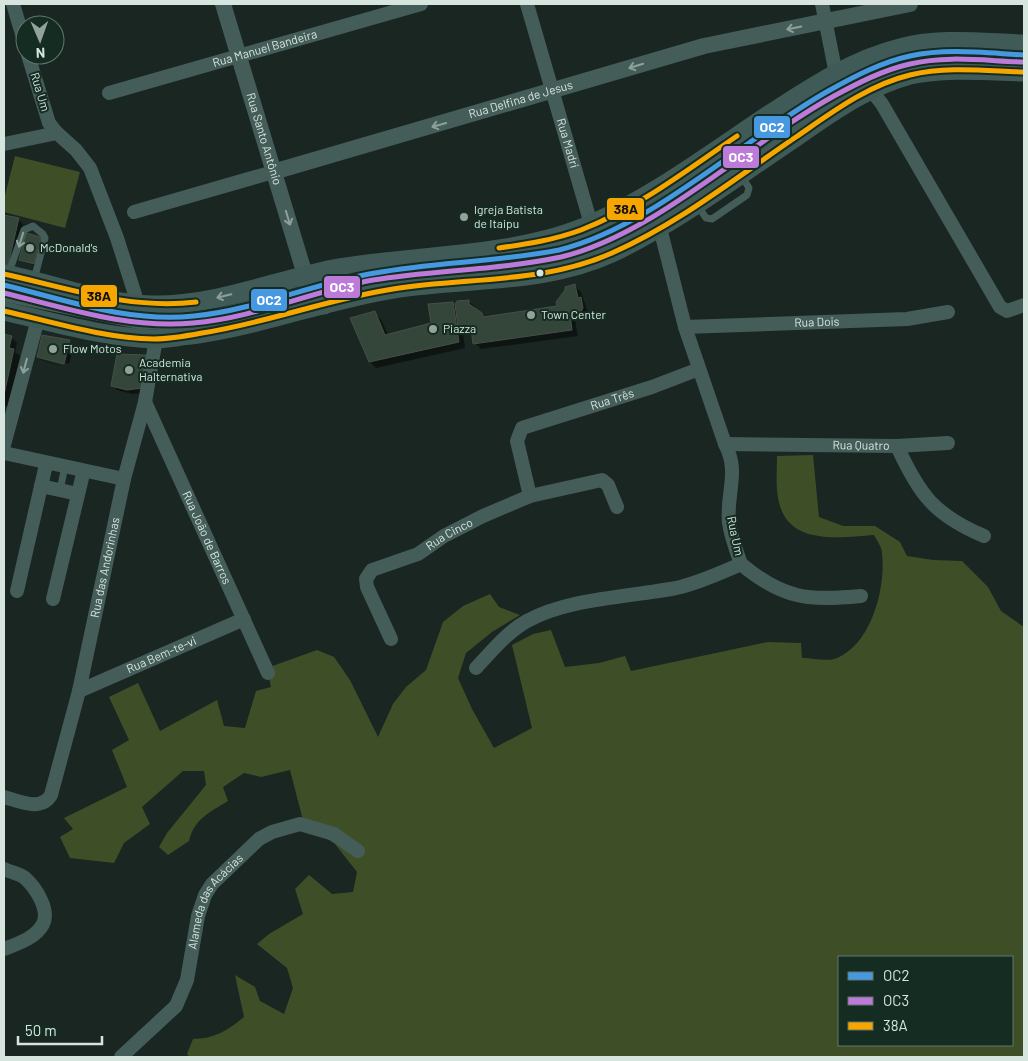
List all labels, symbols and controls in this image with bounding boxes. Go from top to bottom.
north arrow [15,15,65,65]
one-way arrow [786,24,802,33]
street label: Rua Manuel Bandeira [211,26,318,69]
text: N [36,45,45,62]
one-way arrow [628,62,644,72]
street label: Rua Um [28,71,54,113]
street label: Rua Delfina de Jesus [467,77,574,121]
street label: Rua Santo Antônio [244,91,285,186]
line badge: OC2 [753,115,791,139]
street label: Rua Madri [555,116,582,169]
text: OC2 [759,118,785,135]
one-way arrow [431,120,447,130]
line badge: OC3 [722,145,760,169]
text: OC3 [729,148,753,165]
line badge: 38A [606,197,645,221]
text: 38A [614,200,639,217]
place label: Igreja Batista de Itaipu [474,202,543,230]
one-way arrow [283,210,293,226]
marker: Igreja Batista de Itaipu [458,211,470,223]
one-way arrow [15,231,25,247]
place label: McDonald's [40,240,98,254]
marker: McDonald's [24,242,36,254]
unlabelled marker [535,268,545,278]
line badge: OC3 [323,275,361,299]
text: OC3 [330,278,354,295]
line badge: 38A [80,284,118,308]
text: 38A [87,287,112,304]
line badge: OC2 [250,288,288,312]
text: OC2 [256,291,282,308]
one-way arrow [217,292,233,301]
place label: Town Center [541,307,607,321]
marker: Town Center [525,309,537,321]
street label: Rua Dois [794,313,840,329]
place label: Piazza [443,321,476,335]
marker: Piazza [427,323,439,335]
place label: Flow Motos [63,341,122,355]
marker: Flow Motos [47,343,59,355]
place label: Academia Halternativa [139,355,202,383]
one-way arrow [19,357,29,373]
marker: Academia Halternativa [123,364,135,376]
street label: Rua Três [588,385,636,412]
street label: Rua Quatro [832,437,890,452]
street label: Rua João de Barros [180,488,235,586]
street label: Rua Cinco [423,515,475,553]
street label: Rua Um [725,515,747,557]
street label: Rua das Andorinhas [87,516,122,619]
street label: Rua Bem-te-vi [124,633,198,675]
street label: Alameda das Acácias [184,850,245,950]
legend [838,956,1013,1046]
text: OC2 [883,966,909,984]
text: OC3 [883,991,909,1009]
scale bar [18,1014,101,1046]
text: 38A [883,1016,908,1034]
text: 50 m [25,1021,57,1039]

